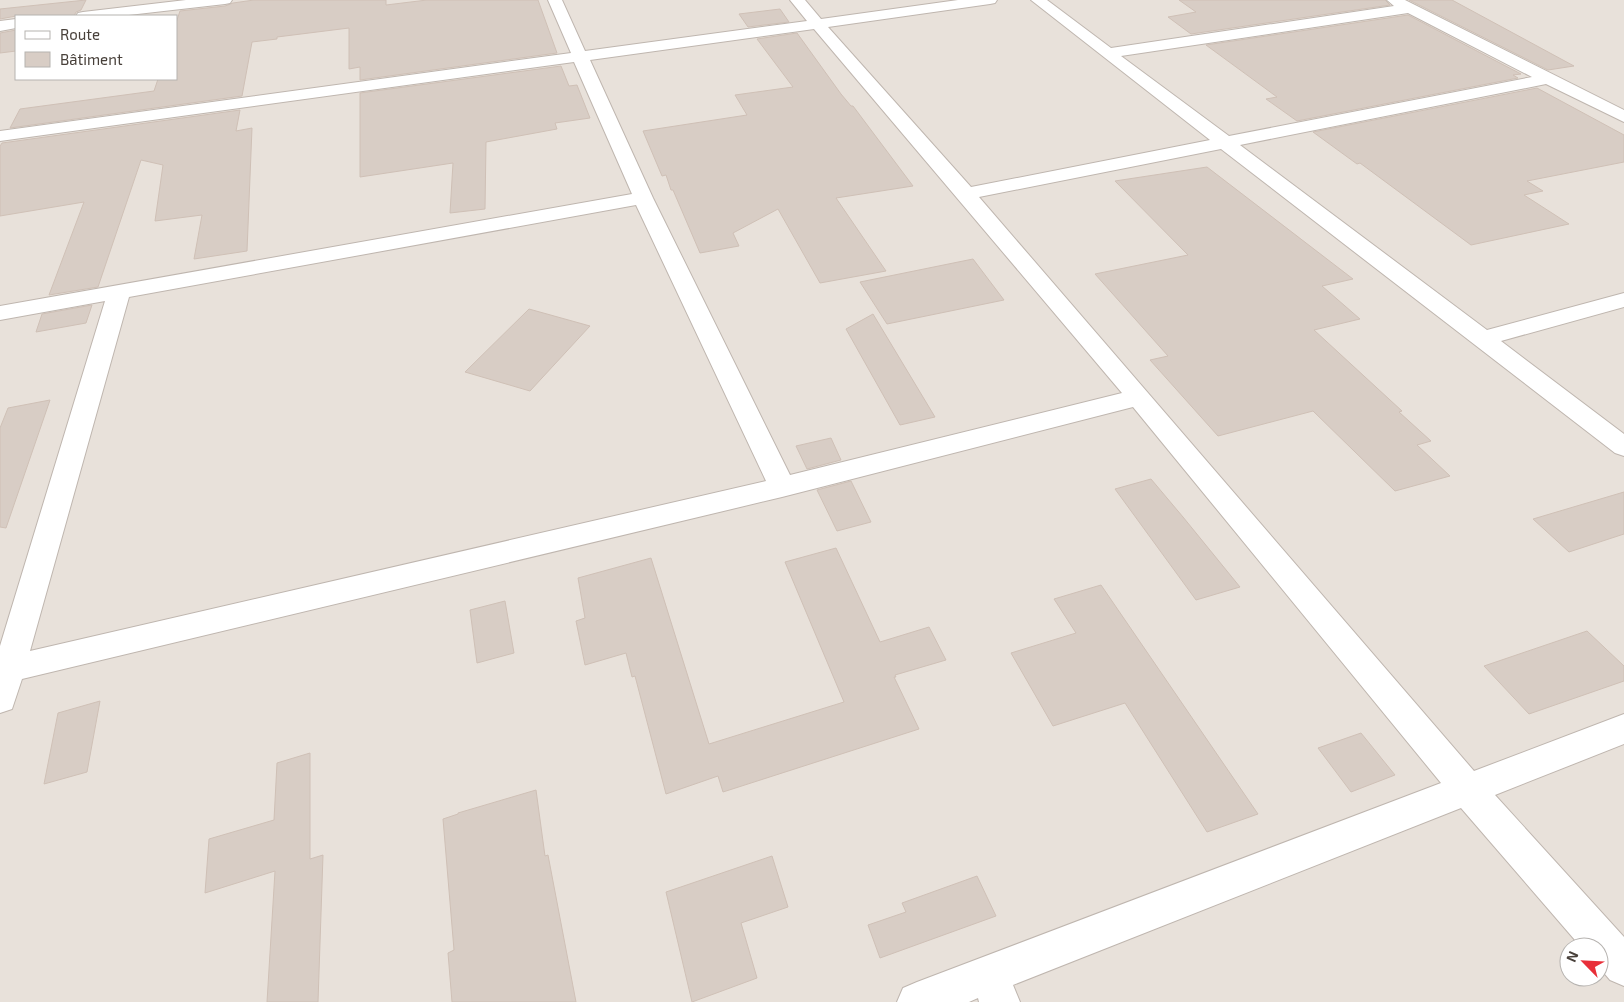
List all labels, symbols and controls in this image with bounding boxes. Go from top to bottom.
legend [15,15,178,80]
text: Route [60,25,100,43]
text: Bâtiment [60,50,123,68]
north arrow [1559,937,1609,987]
text: N [1562,948,1581,965]

